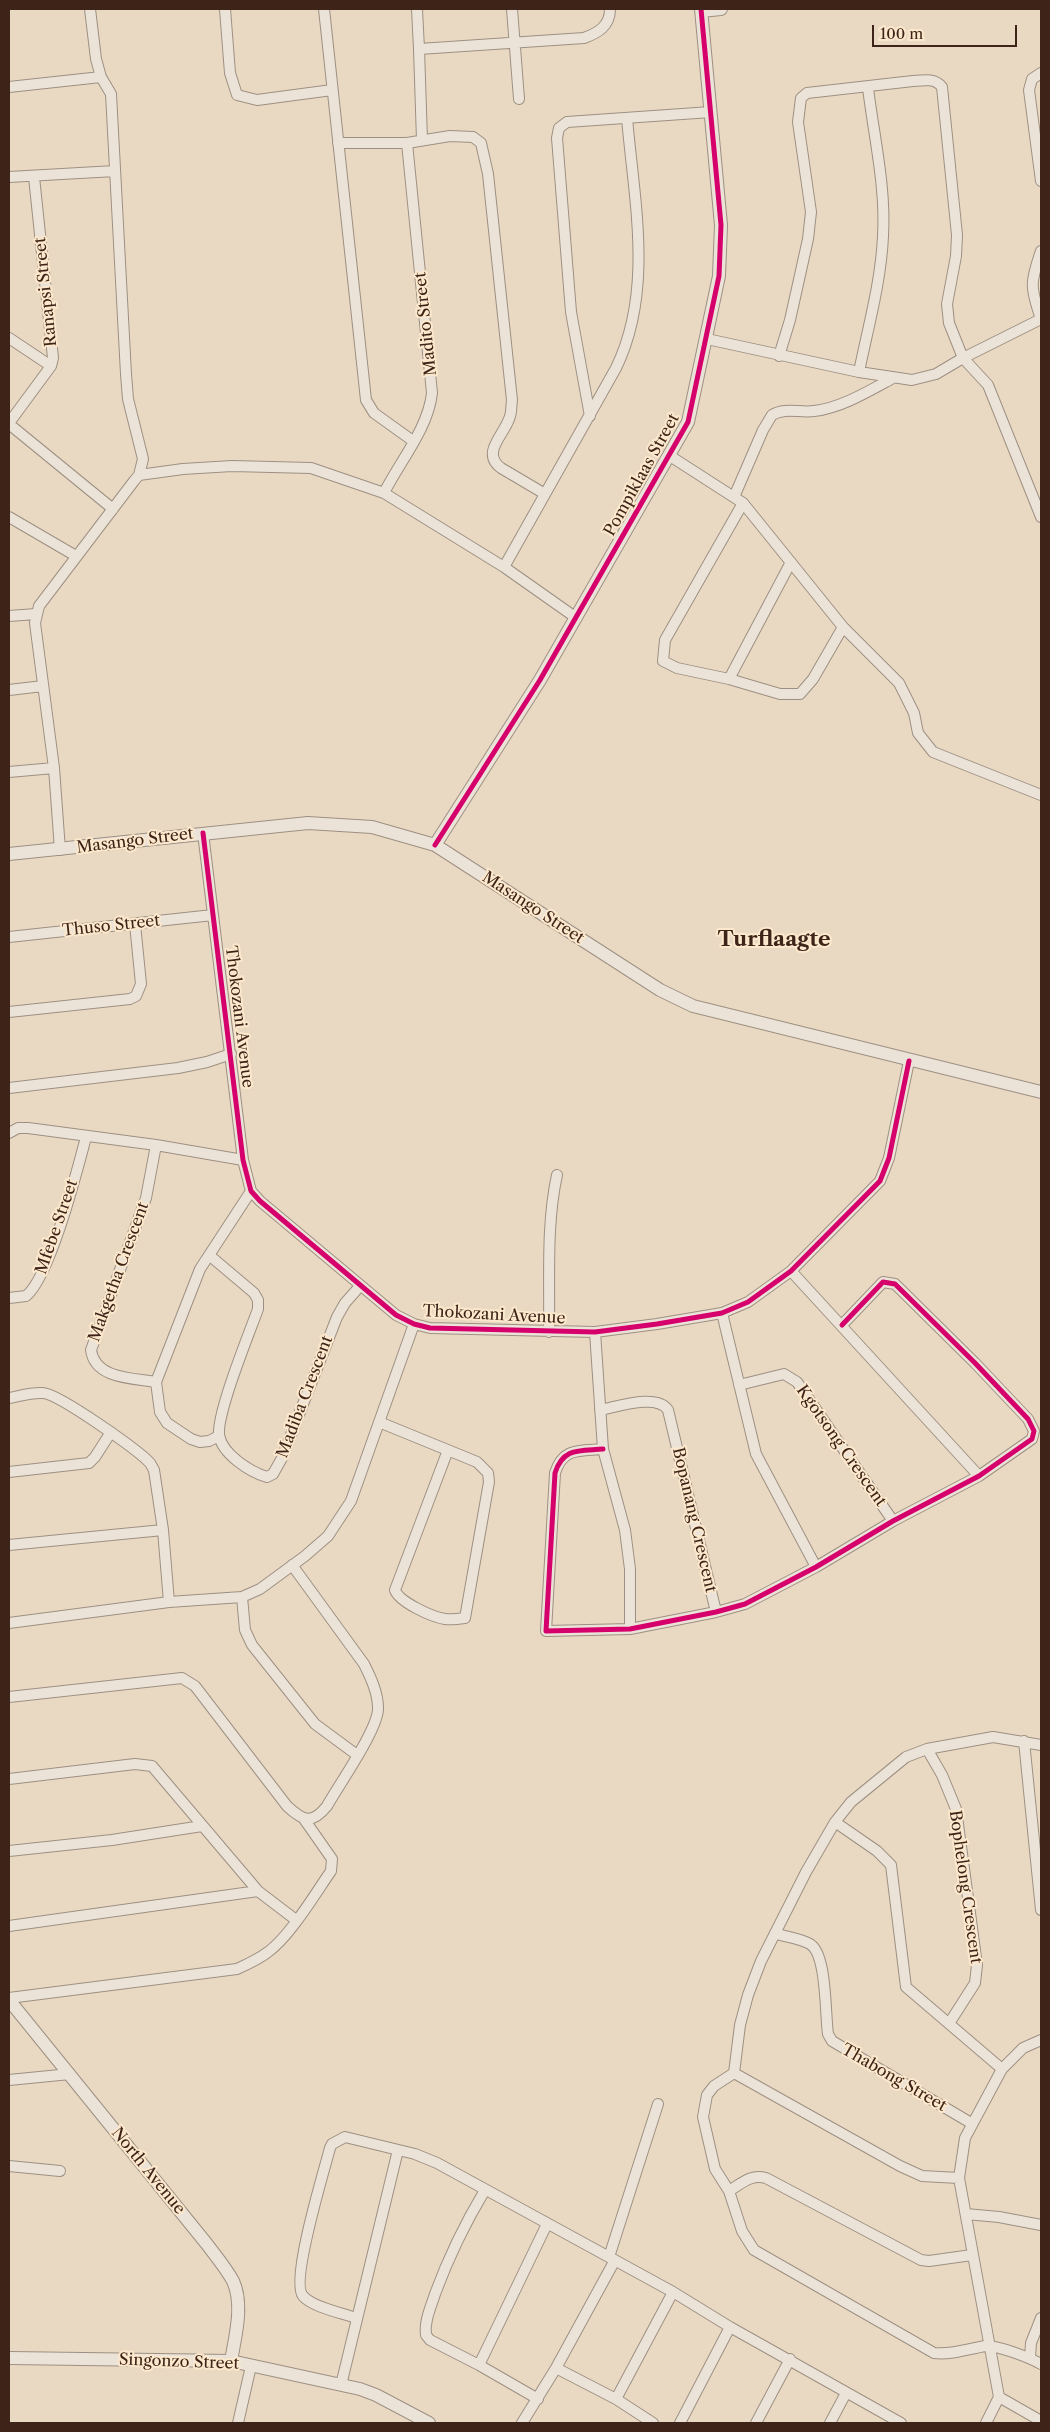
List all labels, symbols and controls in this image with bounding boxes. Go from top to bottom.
scale bar [875,15,1020,47]
text: 100 m [880,24,923,43]
street label: Ranapsi Street [31,236,61,348]
street label: Madito Street [411,271,441,377]
street label: Pompiklaas Street [600,410,684,540]
street label: Masango Street [75,824,195,858]
street label: Masango Street [478,868,588,948]
street label: Thuso Street [61,911,161,941]
district label: Turflaagte [718,927,830,953]
street label: Thokozani Avenue [221,945,257,1089]
street label: Mfebe Street [32,1177,82,1277]
street label: Makgetha Crescent [85,1200,153,1344]
street label: Thokozani Avenue [422,1302,566,1328]
street label: Madiba Crescent [273,1333,337,1461]
street label: Kgotsong Crescent [792,1382,890,1510]
street label: Bopanang Crescent [668,1446,720,1594]
street label: Bophelong Crescent [945,1809,985,1965]
street label: Thabong Street [838,2040,950,2116]
street label: North Avenue [107,2124,189,2218]
street label: Singonzo Street [119,2350,239,2374]

